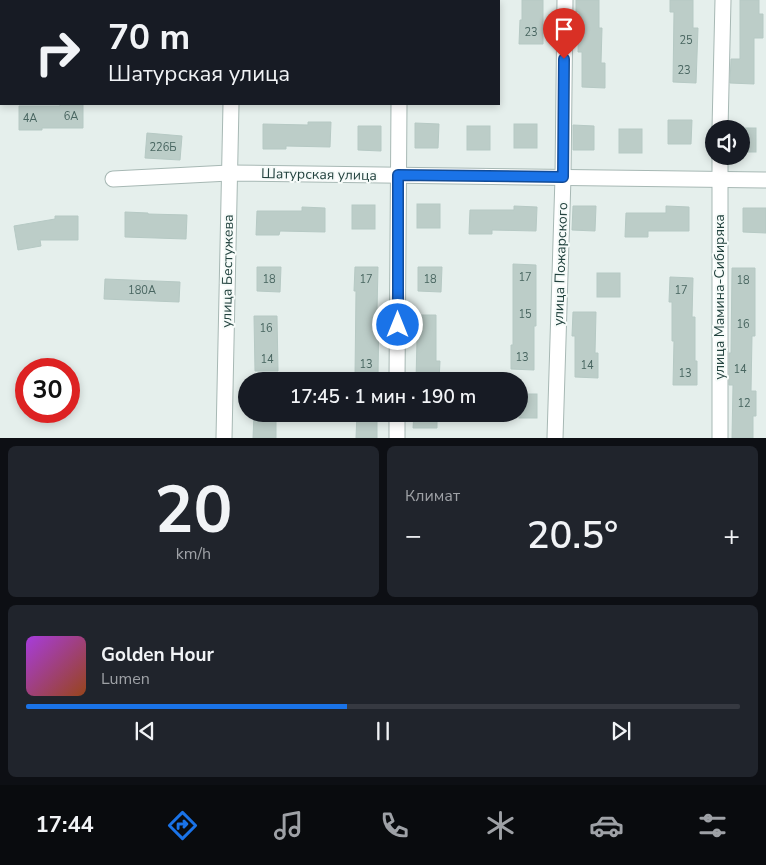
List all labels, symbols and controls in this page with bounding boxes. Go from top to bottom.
pin [543,8,585,59]
text: 70 m [108,14,190,61]
icon: arrive [550,15,578,43]
icon: right [25,20,90,85]
house number: 23 [524,25,538,40]
house number: 25 [679,33,693,48]
text: Шатурская улица [108,59,290,89]
house number: 23 [677,63,691,78]
house number: 6А [64,109,78,124]
house number: 4А [23,111,37,126]
map controls [705,120,750,165]
button: sound [705,120,750,165]
house number: 226Б [149,140,177,155]
street label: Шатурская улица [261,164,377,185]
street label: улица Пожарского [549,202,572,326]
street label: улица Бестужева [217,214,238,328]
street label: улица Мамина-Сибиряка [710,214,729,380]
house number: 17 [518,270,532,285]
house number: 18 [262,272,276,287]
house number: 17 [359,272,373,287]
house number: 18 [423,272,437,287]
house number: 18 [736,273,750,288]
house number: 180А [128,283,156,298]
house number: 17 [674,283,688,298]
position arrow [371,298,423,350]
house number: 15 [518,307,532,322]
house number: 16 [736,317,750,332]
house number: 16 [259,321,273,336]
house number: 13 [515,350,529,365]
house number: 14 [260,352,274,367]
house number: 13 [359,357,373,372]
speed limit sign: 30 [15,358,80,423]
house number: 14 [580,358,594,373]
house number: 14 [733,362,747,377]
house number: 13 [678,366,692,381]
text: 17:45 · 1 мин · 190 m [290,384,476,410]
house number: 12 [737,396,751,411]
text: 20 [154,466,233,555]
text: Климат [405,485,460,507]
text: 20.5° [527,510,618,561]
text: − [405,517,422,555]
text: + [723,517,740,555]
text: km/h [176,543,211,565]
text: Golden Hour [101,642,214,668]
text: Lumen [101,668,150,690]
icon: previous [131,717,159,745]
icon: pause [369,717,397,745]
icon: next [607,717,635,745]
icon: directions [165,808,200,843]
icon: music [271,808,306,843]
icon: phone [377,808,412,843]
icon: climate [483,808,518,843]
icon: car [589,808,624,843]
icon: filters [695,808,730,843]
text: 17:44 [36,810,94,840]

